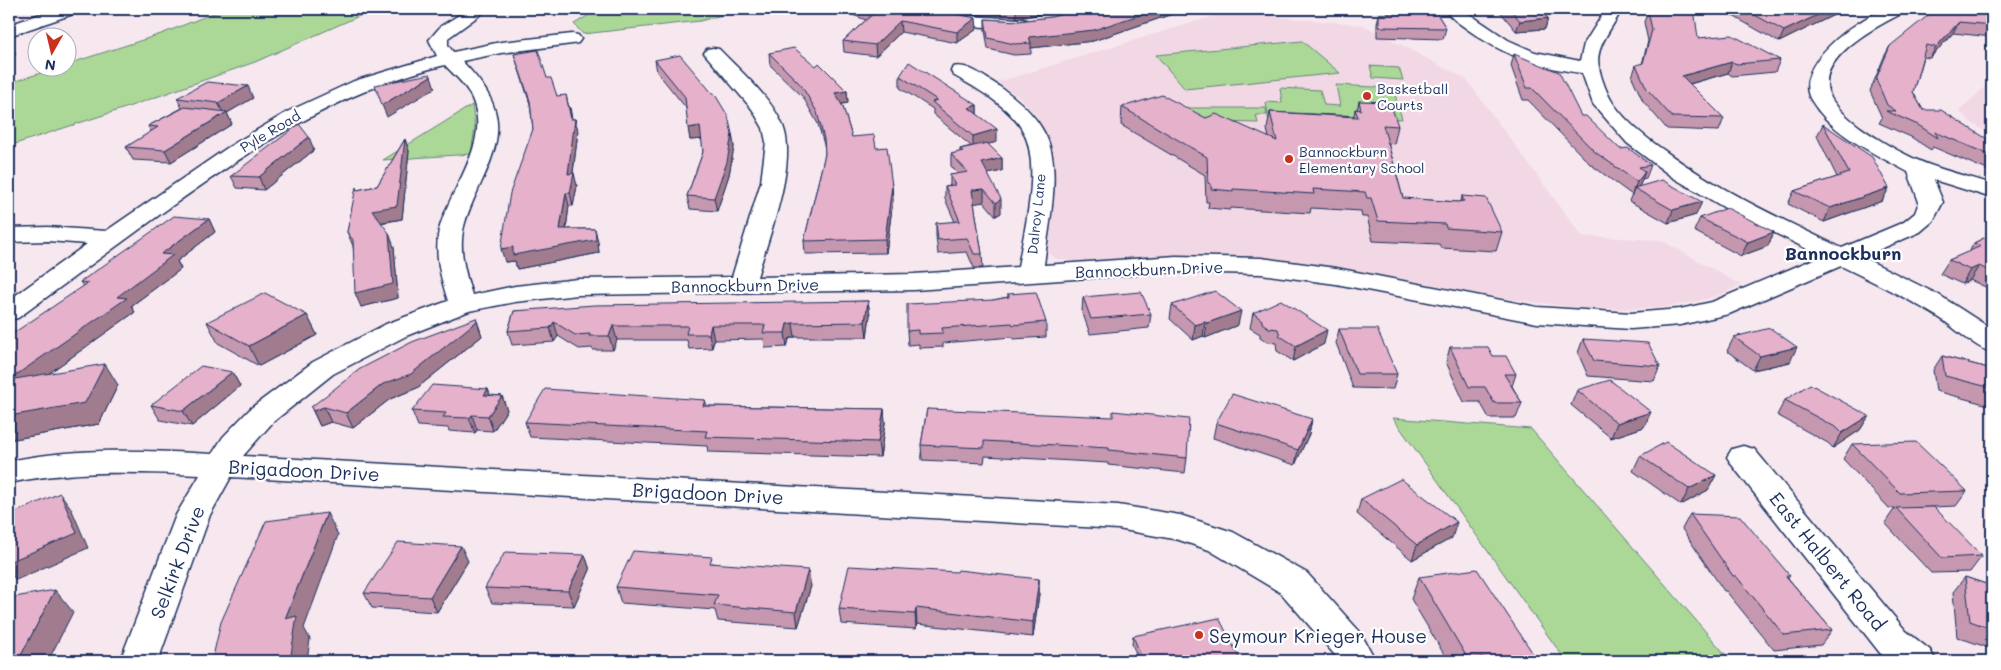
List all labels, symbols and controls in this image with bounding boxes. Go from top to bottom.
north arrow [28,28,78,78]
text: N [44,55,57,76]
place label: Basketball Courts [1377,79,1448,114]
marker: Basketball Courts [1361,90,1373,102]
street label: Pyle Road [236,105,304,157]
place label: Bannockburn Elementary School [1299,142,1425,177]
marker: Bannockburn Elementary School [1283,153,1295,165]
street label: Dalroy Lane [1022,172,1050,256]
district label: Bannockburn [1785,241,1901,265]
street label: Bannockburn Drive [1075,256,1223,282]
street label: Bannockburn Drive [671,273,819,297]
street label: Brigadoon Drive [228,454,380,486]
street label: Brigadoon Drive [632,477,784,509]
street label: East Halbert Road [1764,486,1892,636]
street label: Selkirk Drive [144,502,210,622]
place label: Seymour Krieger House [1209,623,1427,648]
marker: Seymour Krieger House [1193,629,1205,641]

